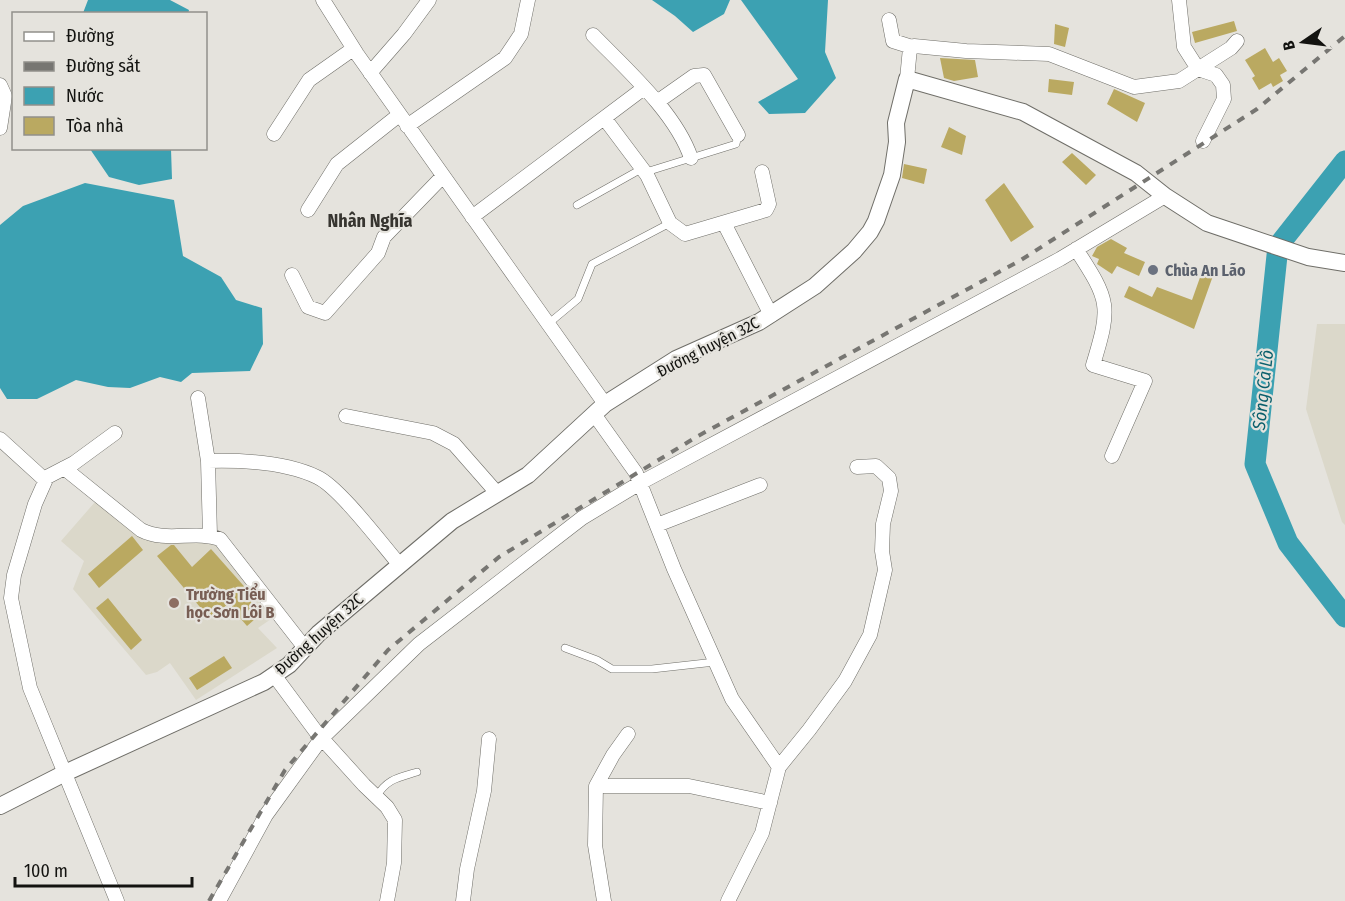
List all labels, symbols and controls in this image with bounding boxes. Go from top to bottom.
legend [12,12,207,150]
north arrow [1273,12,1333,72]
text: Đường [66,25,114,47]
text: B [1279,39,1299,52]
text: Đường sắt [66,54,141,77]
text: Nước [66,85,104,107]
text: Tòa nhà [66,115,124,137]
district label: Nhân Nghĩa [327,210,413,232]
place label: Chùa An Lão [1165,261,1246,280]
marker: Chùa An Lão [1146,263,1160,277]
street label: Đường huyện 32C [654,313,762,381]
water label: Sông Cà Lồ [1248,349,1278,432]
place label: Trường Tiểu học Sơn Lôi B [186,582,275,622]
street label: Đường huyện 32C [271,589,367,679]
marker: Trường Tiểu học Sơn Lôi B [167,596,181,610]
scale bar [15,850,192,888]
text: 100 m [24,860,68,882]

